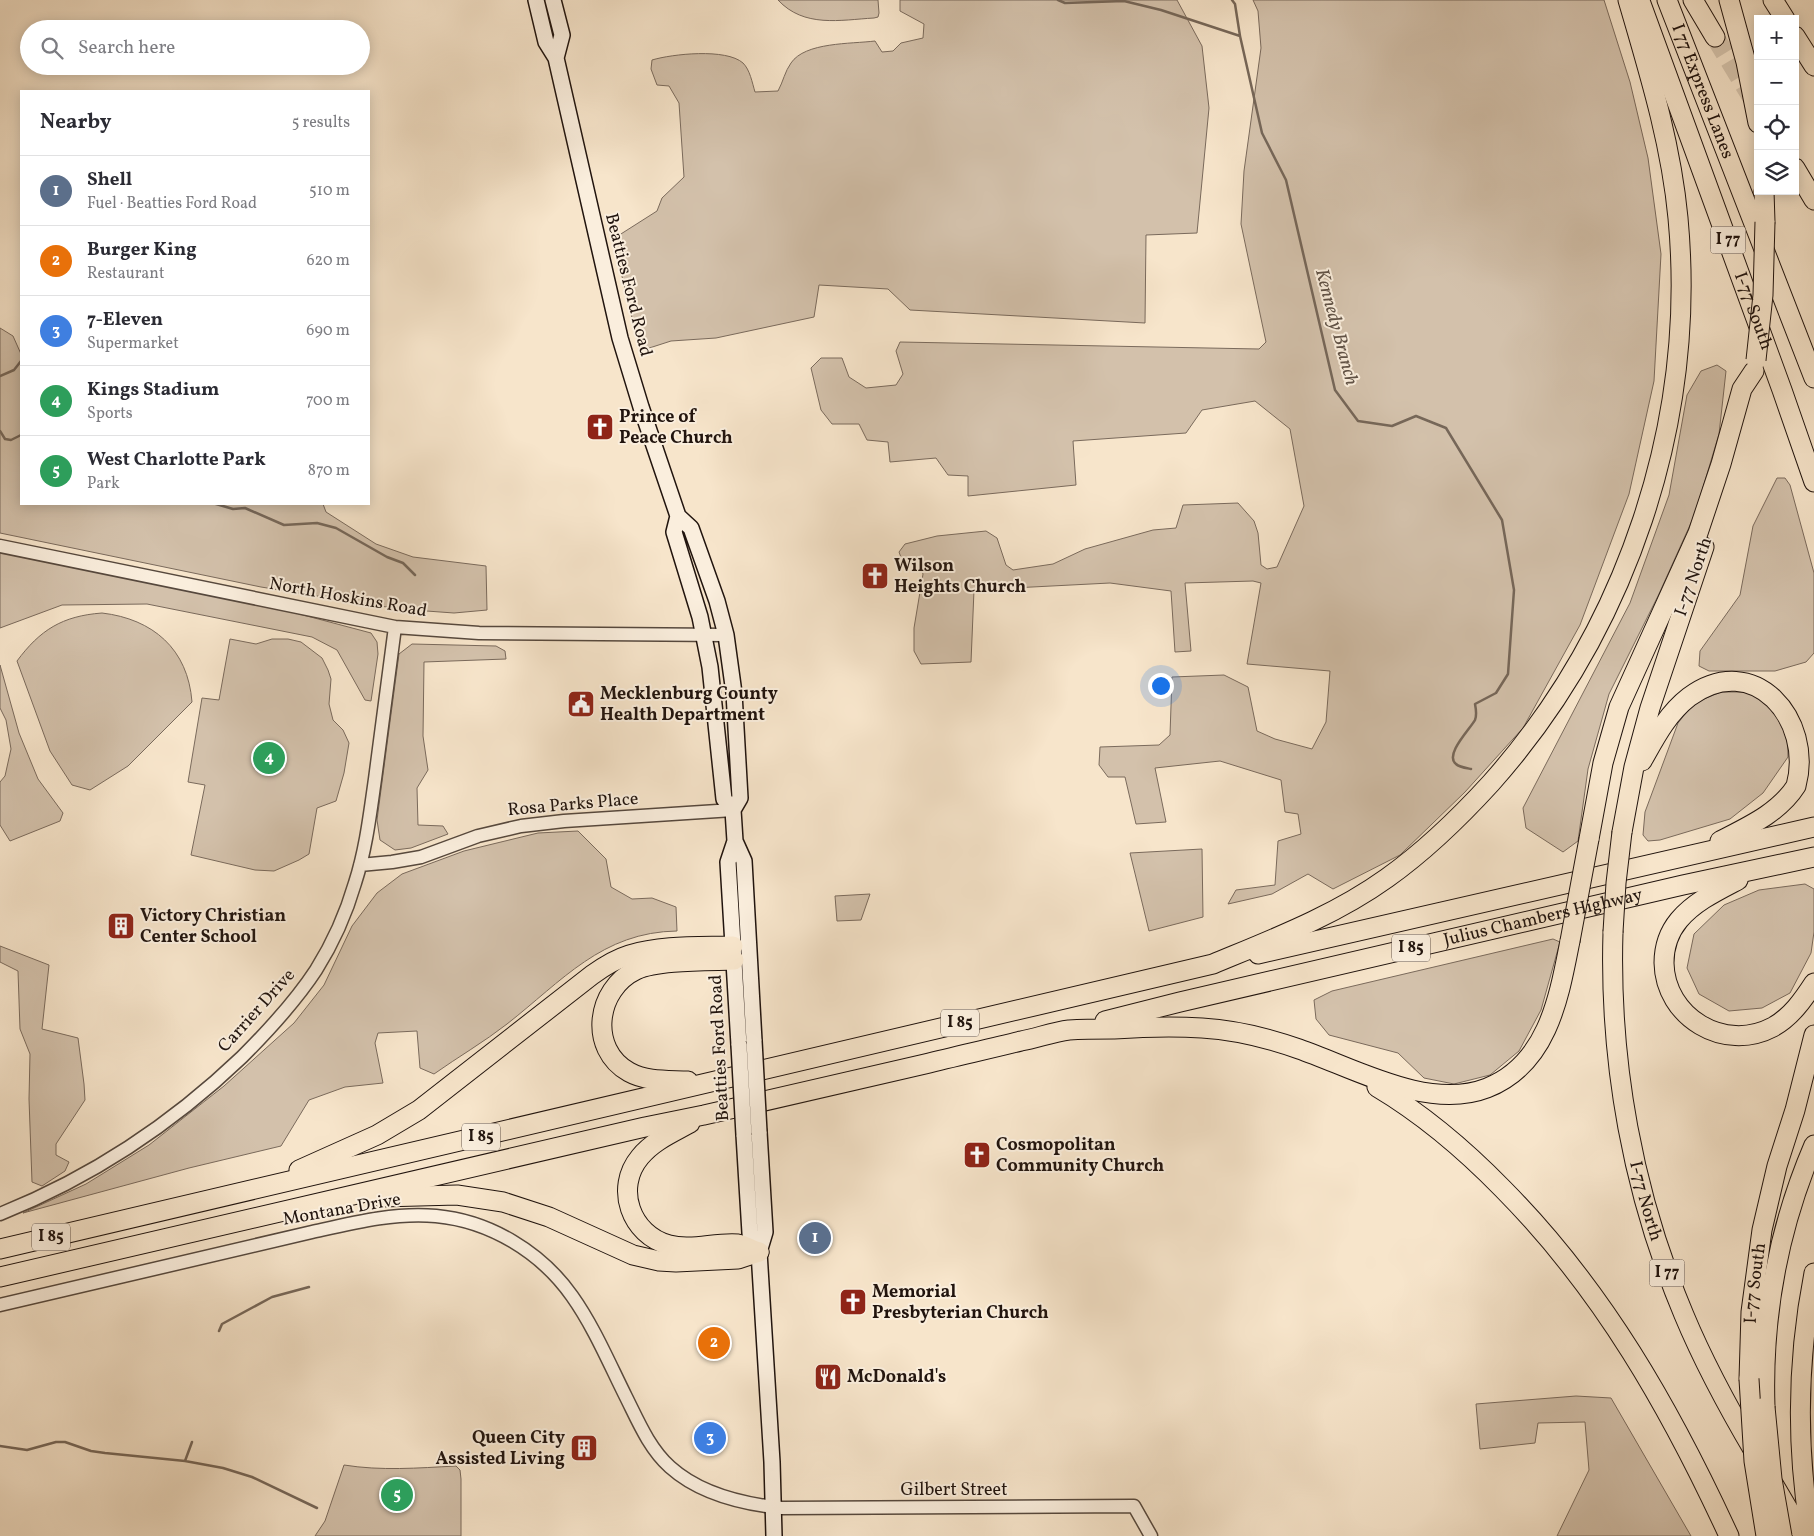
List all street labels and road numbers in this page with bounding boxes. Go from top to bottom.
street label: I 77 Express Lanes [1665,20,1740,162]
street label: Beatties Ford Road [598,211,658,359]
road number: I 77 [1710,226,1746,254]
street label: I-77 South [1727,269,1779,354]
street label: I-77 North [1669,534,1719,620]
street label: North Hoskins Road [267,572,429,624]
street label: Rosa Parks Place [507,787,639,823]
street label: Julius Chambers Highway [1441,882,1645,953]
road number: I 85 [1392,934,1430,961]
street label: Carrier Drive [213,964,301,1058]
street label: Beatties Ford Road [704,974,736,1122]
road number: I 85 [941,1010,979,1036]
road number: I 85 [462,1124,500,1150]
street label: I-77 North [1623,1159,1668,1244]
street label: Montana Drive [281,1187,403,1233]
road number: I 85 [32,1224,70,1250]
street label: I-77 South [1738,1241,1773,1324]
road number: I 77 [1650,1260,1684,1286]
street label: Gilbert Street [901,1478,1007,1503]

